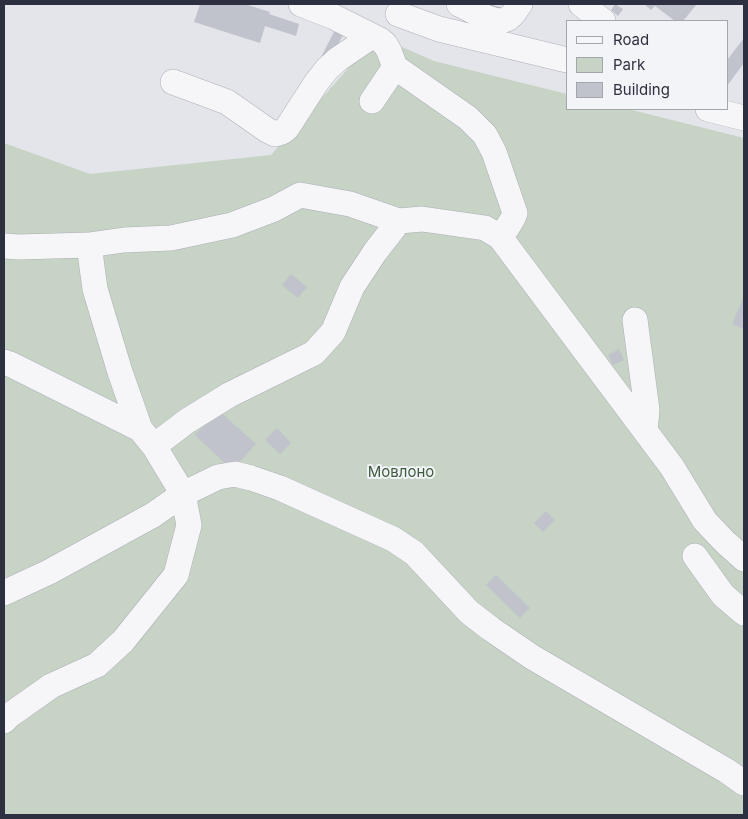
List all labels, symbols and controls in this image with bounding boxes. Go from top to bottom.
legend [566,20,728,110]
text: Road [613,30,649,49]
text: Park [613,55,645,74]
text: Building [613,80,670,99]
park label: Мовлоно [368,463,434,481]

